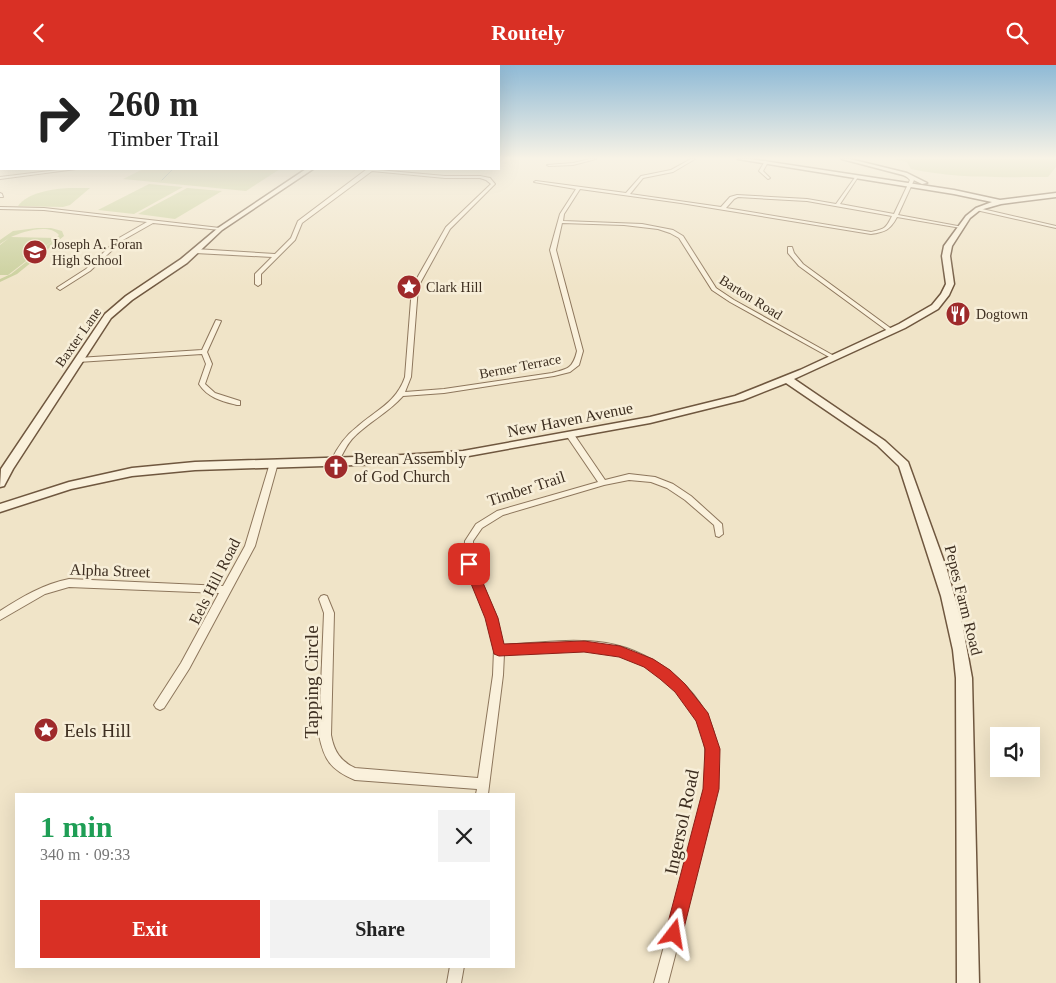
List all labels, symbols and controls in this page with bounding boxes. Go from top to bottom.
icon: back [25,19,53,47]
icon: search [1003,19,1031,47]
text: Routely [491,20,565,45]
icon: right [25,85,90,150]
text: 260 m [108,85,198,124]
text: Timber Trail [108,126,219,151]
place label: Joseph A. Foran High School [52,237,143,268]
school or university icon: Joseph A. Foran High School [22,239,48,265]
street label: Barton Road [717,272,785,323]
place icon: Clark Hill [396,274,422,300]
place label: Clark Hill [426,280,482,295]
restaurant icon: Dogtown [945,301,971,327]
street label: Baxter Lane [53,305,104,370]
place label: Dogtown [976,307,1028,322]
street label: Berner Terrace [478,351,562,382]
street label: New Haven Avenue [506,399,634,440]
place label: Berean Assembly of God Church [354,450,466,485]
church icon: Berean Assembly of God Church [323,454,349,480]
street label: Timber Trail [485,468,568,509]
street label: Eels Hill Road [185,535,243,627]
pin [448,543,490,585]
street label: Pepes Farm Road [941,543,985,657]
icon: arrive [455,550,483,578]
street label: Alpha Street [69,561,151,581]
street label: Tapping Circle [301,625,322,739]
place icon: Eels Hill [33,717,59,743]
place label: Eels Hill [64,720,131,741]
map controls [990,727,1040,777]
button: sound [990,727,1040,777]
street label: Ingersol Road [660,767,703,877]
text: 1 min [40,810,113,843]
button: close [438,810,490,862]
text: 340 m · 09:33 [40,846,130,863]
button: Exit [40,900,260,958]
button: Share [270,900,490,958]
position arrow [647,907,699,959]

